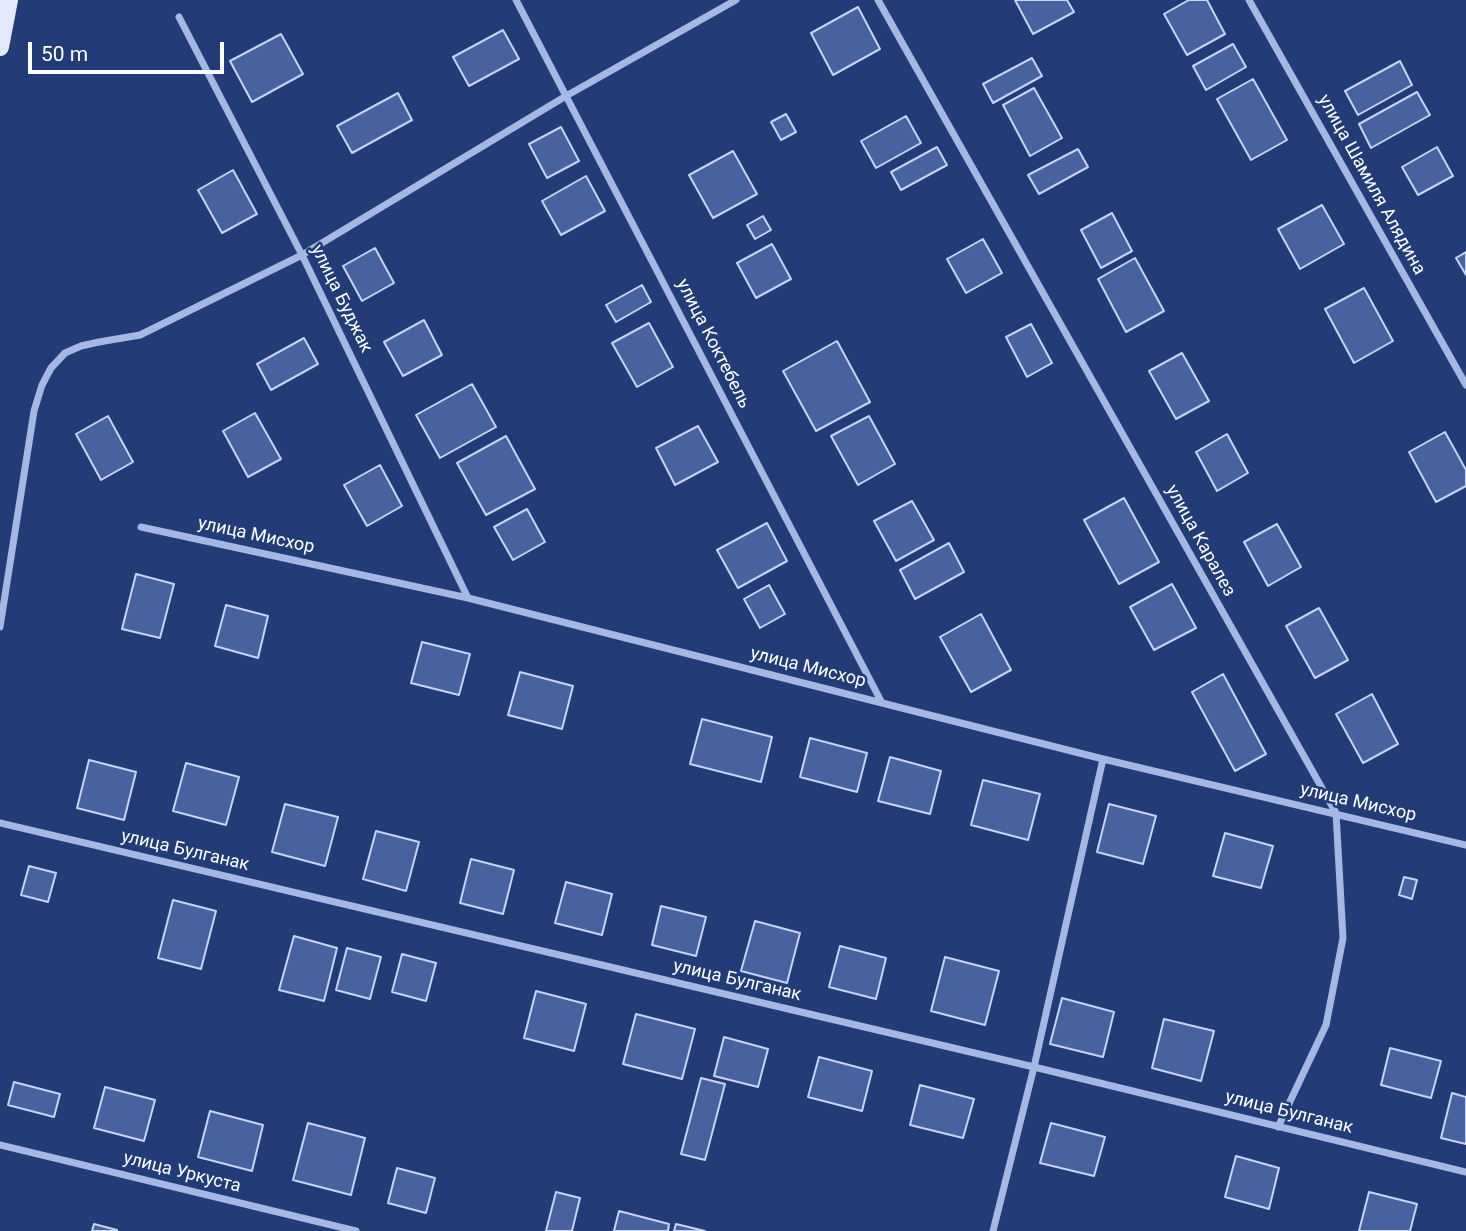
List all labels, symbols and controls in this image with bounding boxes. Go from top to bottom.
scale bar [32,28,228,72]
text: 50 m [41,42,88,66]
street label: улица Шамиля Алядина [1312,91,1430,279]
street label: улица Буджак [306,241,376,357]
street label: улица Коктебель [671,276,755,412]
street label: улица Каралез [1160,481,1240,601]
street label: улица Мисхор [196,513,316,559]
street label: улица Мисхор [748,643,868,693]
street label: улица Мисхор [1298,779,1418,827]
street label: улица Булганак [119,826,251,876]
street label: улица Булганак [671,956,803,1006]
street label: улица Булганак [1223,1087,1355,1139]
street label: улица Уркуста [121,1148,243,1198]

